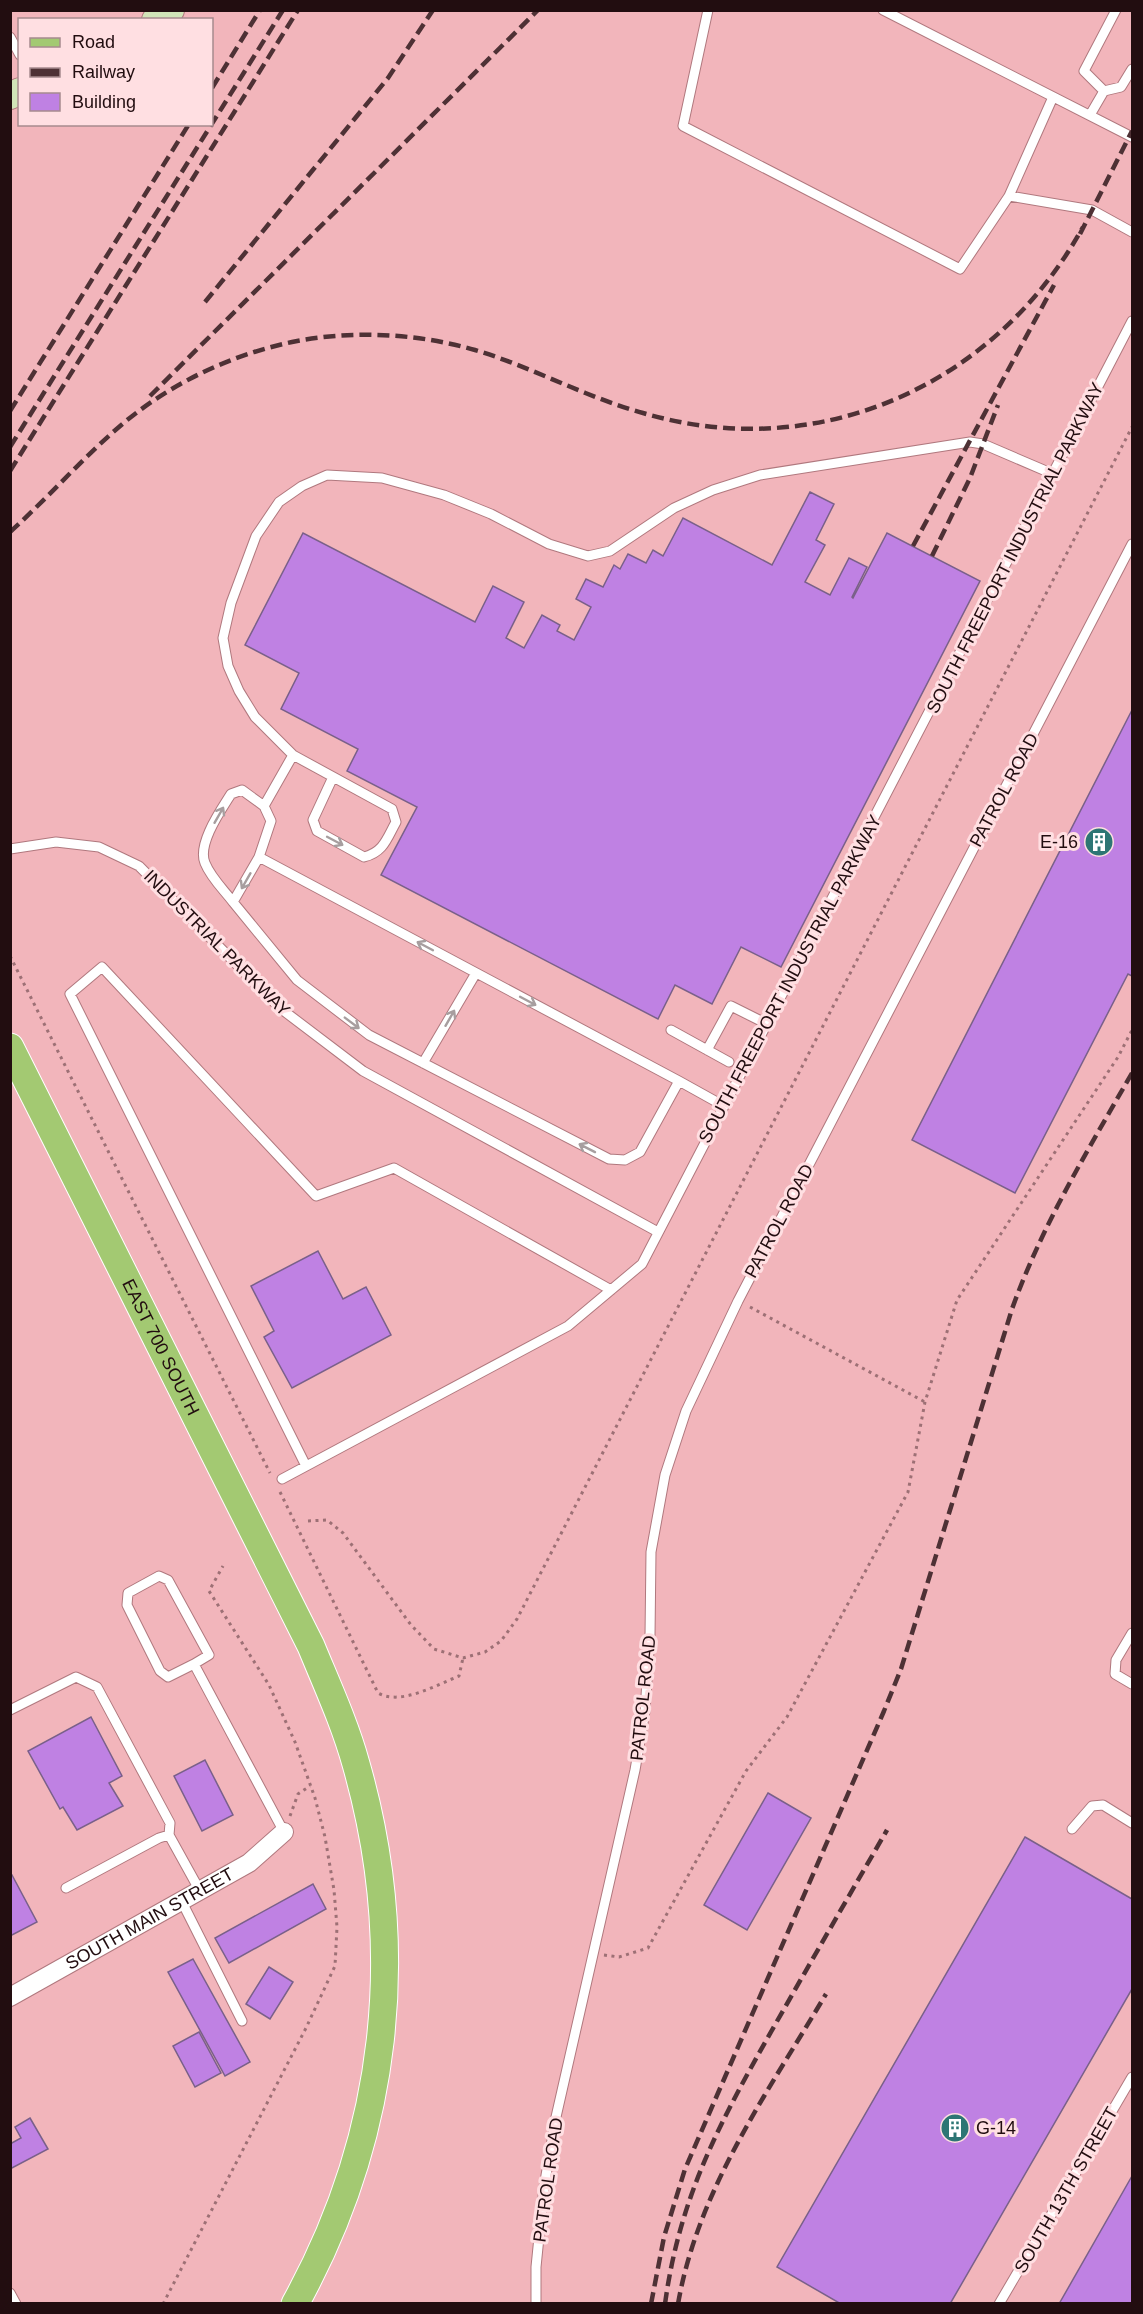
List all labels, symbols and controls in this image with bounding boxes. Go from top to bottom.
legend [18,18,213,126]
text: Road [72,32,115,52]
text: Railway [72,62,135,82]
text: Building [72,92,136,112]
street label: SOUTH FREEPORT INDUSTRIAL PARKWAY [922,379,1108,717]
street label: PATROL ROAD [966,730,1042,850]
one-way arrow [214,806,225,824]
street label: SOUTH FREEPORT INDUSTRIAL PARKWAY [695,812,885,1146]
building icon: E-16 [1083,826,1115,858]
place label: E-16 [1040,832,1078,852]
one-way arrow [326,835,343,847]
street label: INDUSTRIAL PARKWAY [140,866,294,1020]
one-way arrow [240,872,251,890]
one-way arrow [417,940,434,952]
one-way arrow [519,995,536,1007]
one-way arrow [445,1010,456,1028]
one-way arrow [344,1016,360,1029]
one-way arrow [578,1142,596,1153]
street label: PATROL ROAD [741,1161,817,1281]
street label: EAST 700 SOUTH [118,1276,203,1419]
street label: PATROL ROAD [626,1634,660,1762]
street label: SOUTH MAIN STREET [62,1864,237,1974]
street label: SOUTH 13TH STREET [1010,2104,1122,2276]
building icon: G-14 [939,2112,971,2144]
street label: PATROL ROAD [529,2116,567,2244]
place label: G-14 [976,2118,1016,2138]

